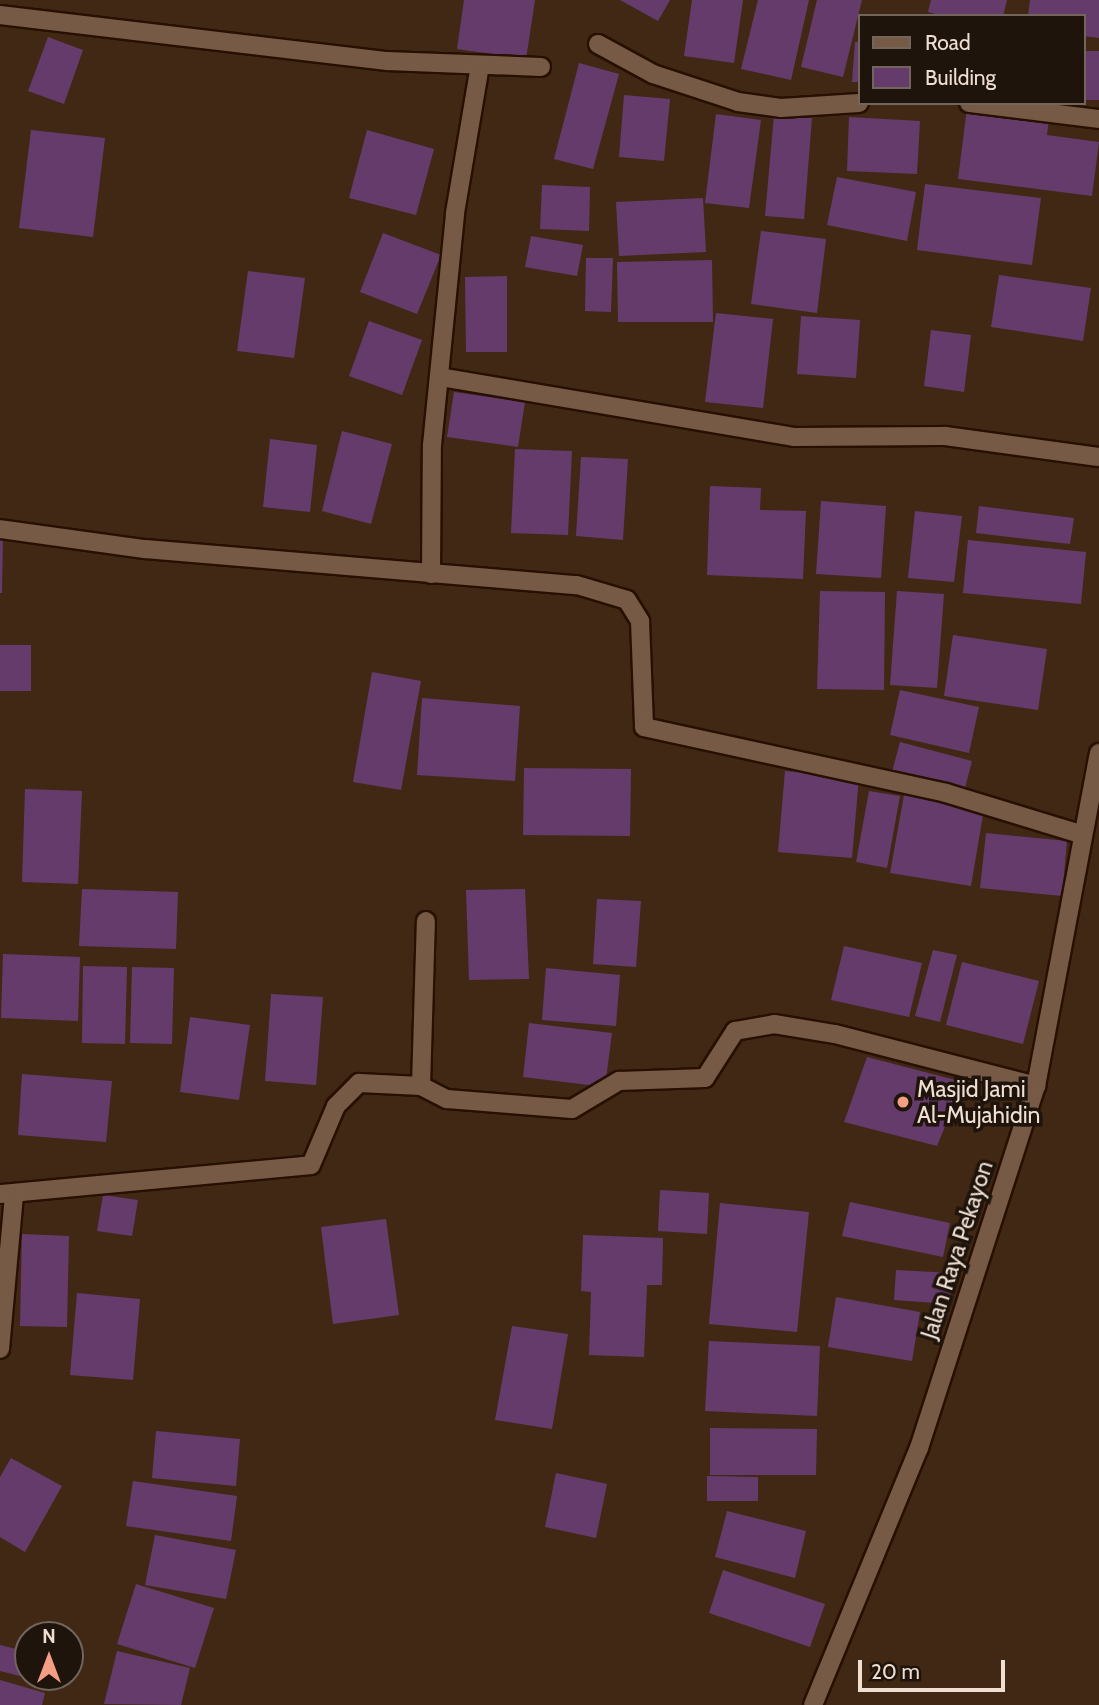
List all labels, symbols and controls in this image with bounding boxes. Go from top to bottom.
legend [858,14,1085,105]
text: Road [925,30,971,55]
text: Building [925,65,996,90]
place label: Masjid Jami Al-Mujahidin [917,1075,1040,1129]
marker: Masjid Jami Al-Mujahidin [895,1094,911,1110]
street label: Jalan Raya Pekayon [915,1158,999,1342]
north arrow [14,1621,84,1691]
text: N [42,1625,56,1648]
scale bar [861,1646,1008,1690]
text: 20 m [871,1659,920,1684]

